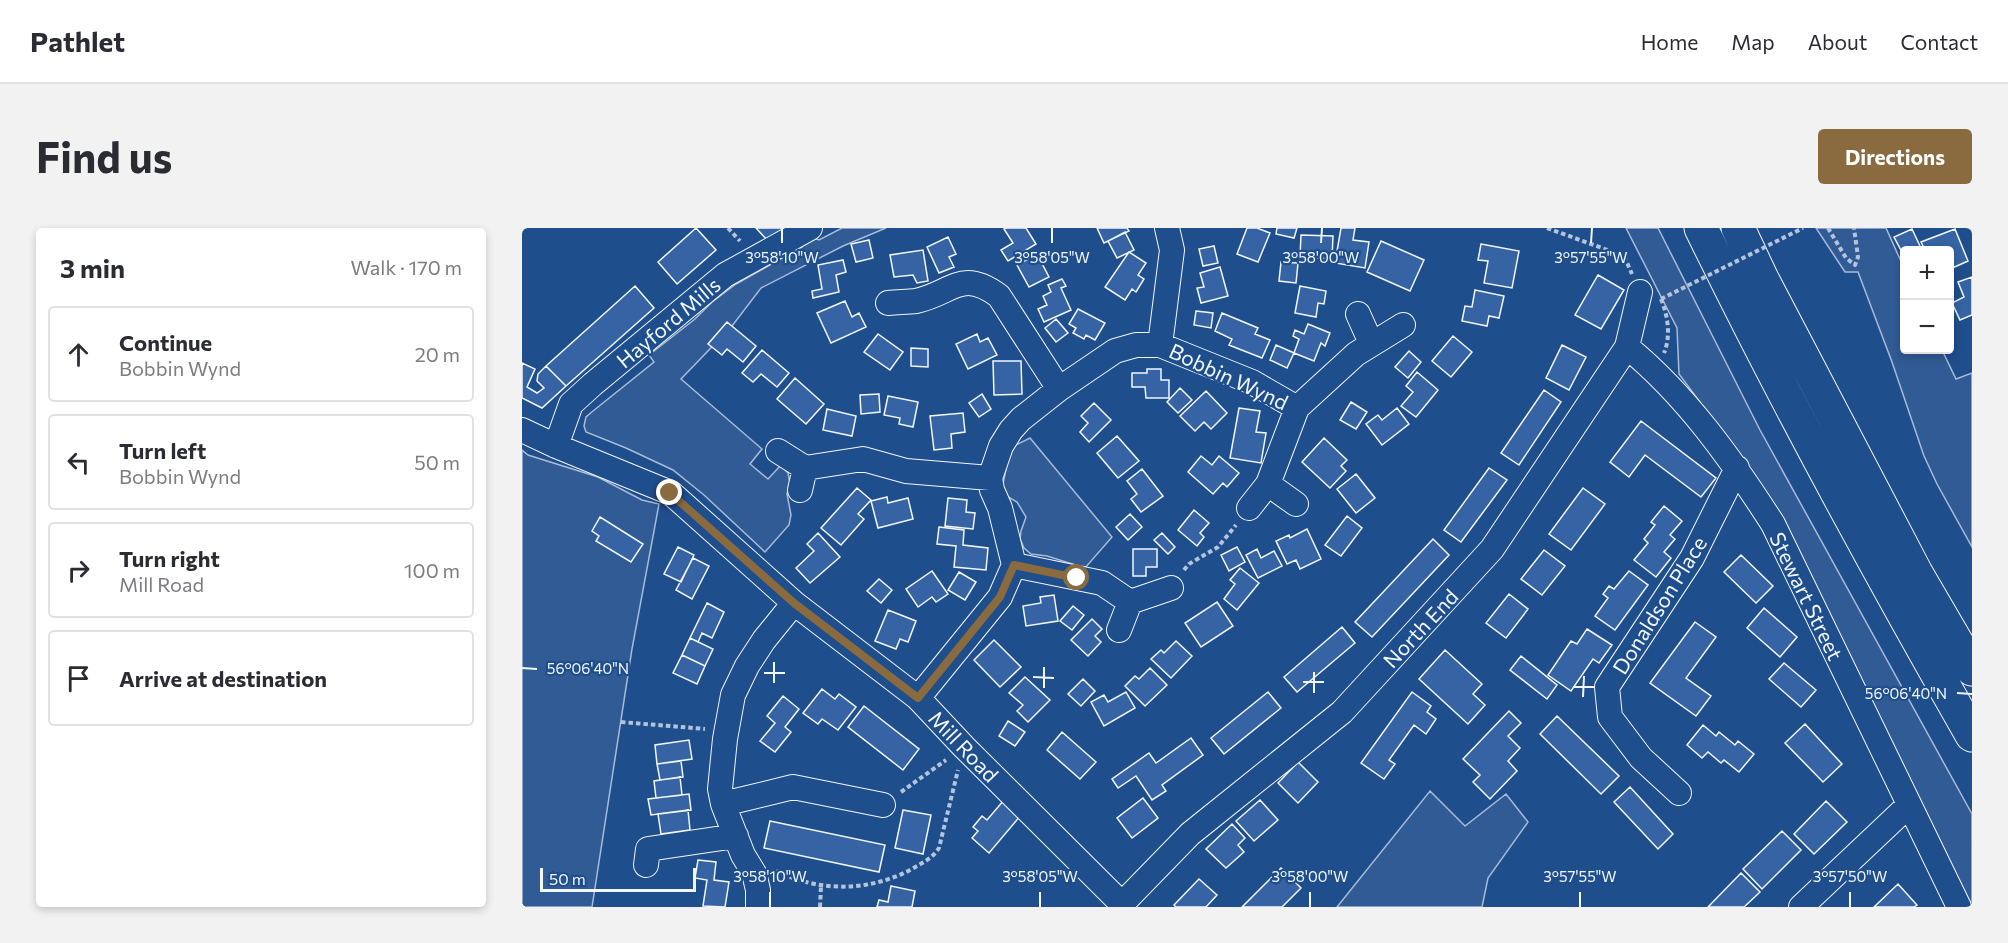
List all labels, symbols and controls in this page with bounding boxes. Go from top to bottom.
text: Pathlet [30,24,125,58]
text: Home [1641,29,1698,54]
text: Map [1731,29,1775,54]
text: About [1808,29,1867,54]
text: Contact [1900,29,1978,54]
button: Directions [1818,129,1972,184]
text: Find us [36,130,172,182]
map controls [1900,246,1954,354]
button: + [1900,246,1954,300]
text: 3°58'10"W [745,248,819,266]
text: 3°58'05"W [1014,248,1090,266]
text: 3°58'00"W [1283,248,1359,266]
text: 3°57'55"W [1554,248,1628,266]
text: 3 min [60,252,125,283]
text: Walk · 170 m [351,255,462,279]
street label: Hayford Mills [611,271,725,373]
button: − [1900,300,1954,354]
text: Continue [119,329,212,356]
icon: ahead [62,338,95,371]
street label: Bobbin Wynd [1166,338,1292,414]
text: 20 m [415,342,460,366]
text: Bobbin Wynd [119,356,241,380]
text: Turn left [119,437,206,464]
icon: left [62,446,95,479]
text: 50 m [414,450,460,474]
text: Bobbin Wynd [119,464,241,488]
route end [656,479,682,505]
street label: Stewart Street [1765,528,1849,664]
street label: Donaldson Place [1607,532,1711,678]
text: Turn right [119,545,220,572]
icon: right [62,554,95,587]
text: 100 m [404,558,460,582]
route start [1063,564,1089,590]
text: Mill Road [119,572,204,596]
street label: North End [1377,584,1463,672]
text: 56°06'40"N [547,659,629,677]
icon: arrive [62,662,95,695]
text: Arrive at destination [119,665,327,692]
text: 56°06'40"N [1865,684,1947,702]
street label: Mill Road [924,705,1004,787]
scale bar [540,865,696,892]
text: 3°58'10"W [733,867,807,885]
text: 3°58'05"W [1002,867,1078,885]
text: 3°58'00"W [1272,867,1348,885]
text: 3°57'55"W [1543,867,1617,885]
text: 3°57'50"W [1813,867,1887,885]
text: 50 m [549,869,586,888]

